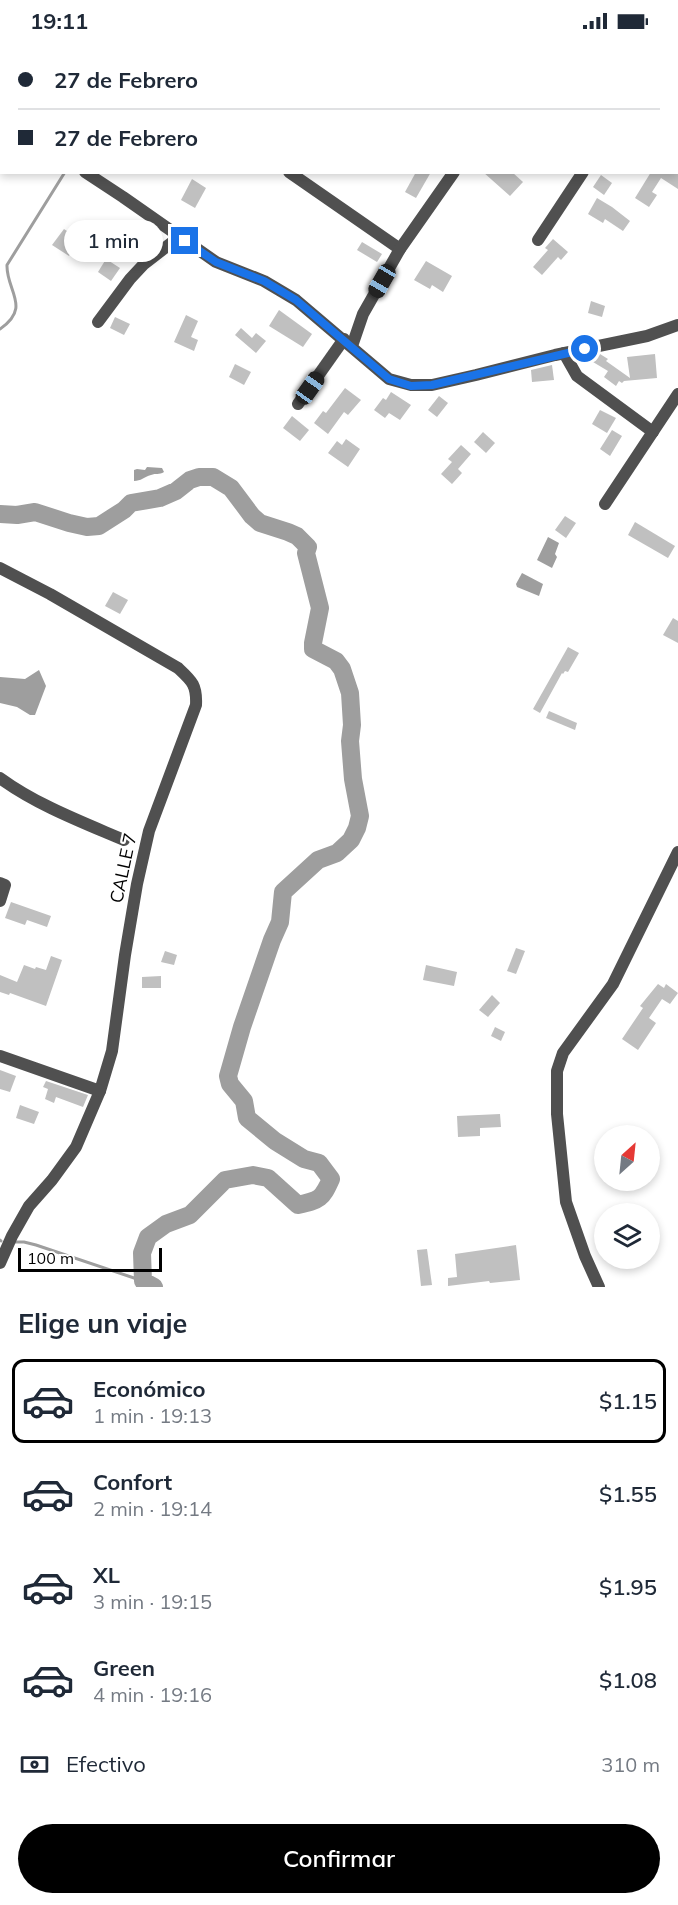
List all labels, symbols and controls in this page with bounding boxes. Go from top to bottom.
text: 19:11 [30,7,88,35]
text: 27 de Febrero [54,66,198,94]
text: 27 de Febrero [54,124,198,152]
callout: 1 min [65,220,164,262]
route end [171,227,198,254]
text: 1 min [88,228,139,253]
car [365,261,399,301]
route start [571,335,598,362]
car [292,368,328,408]
street label: CALLE 7 [104,831,142,905]
north arrow [594,1125,660,1191]
map controls [594,1125,660,1269]
button: layers [594,1203,660,1269]
scale bar [18,1245,162,1272]
text: 100 m [27,1248,74,1268]
text: Elige un viaje [18,1306,187,1340]
icon: car [21,1374,75,1428]
text: Económico [93,1375,206,1403]
text: $1.15 [599,1387,657,1415]
text: 1 min · 19:13 [93,1403,212,1428]
icon: car [21,1467,75,1521]
text: Confort [93,1468,172,1496]
text: $1.55 [599,1480,657,1508]
text: 2 min · 19:14 [93,1496,212,1521]
icon: car [21,1560,75,1614]
text: XL [93,1561,120,1589]
text: $1.95 [599,1573,657,1601]
text: 3 min · 19:15 [93,1589,212,1614]
icon: car [21,1653,75,1707]
text: Green [93,1654,155,1682]
text: $1.08 [599,1666,657,1694]
text: 4 min · 19:16 [93,1682,212,1707]
icon: cash [18,1748,51,1781]
text: Efectivo [66,1750,146,1778]
text: 310 m [601,1752,660,1777]
button: Confirmar [18,1824,660,1893]

